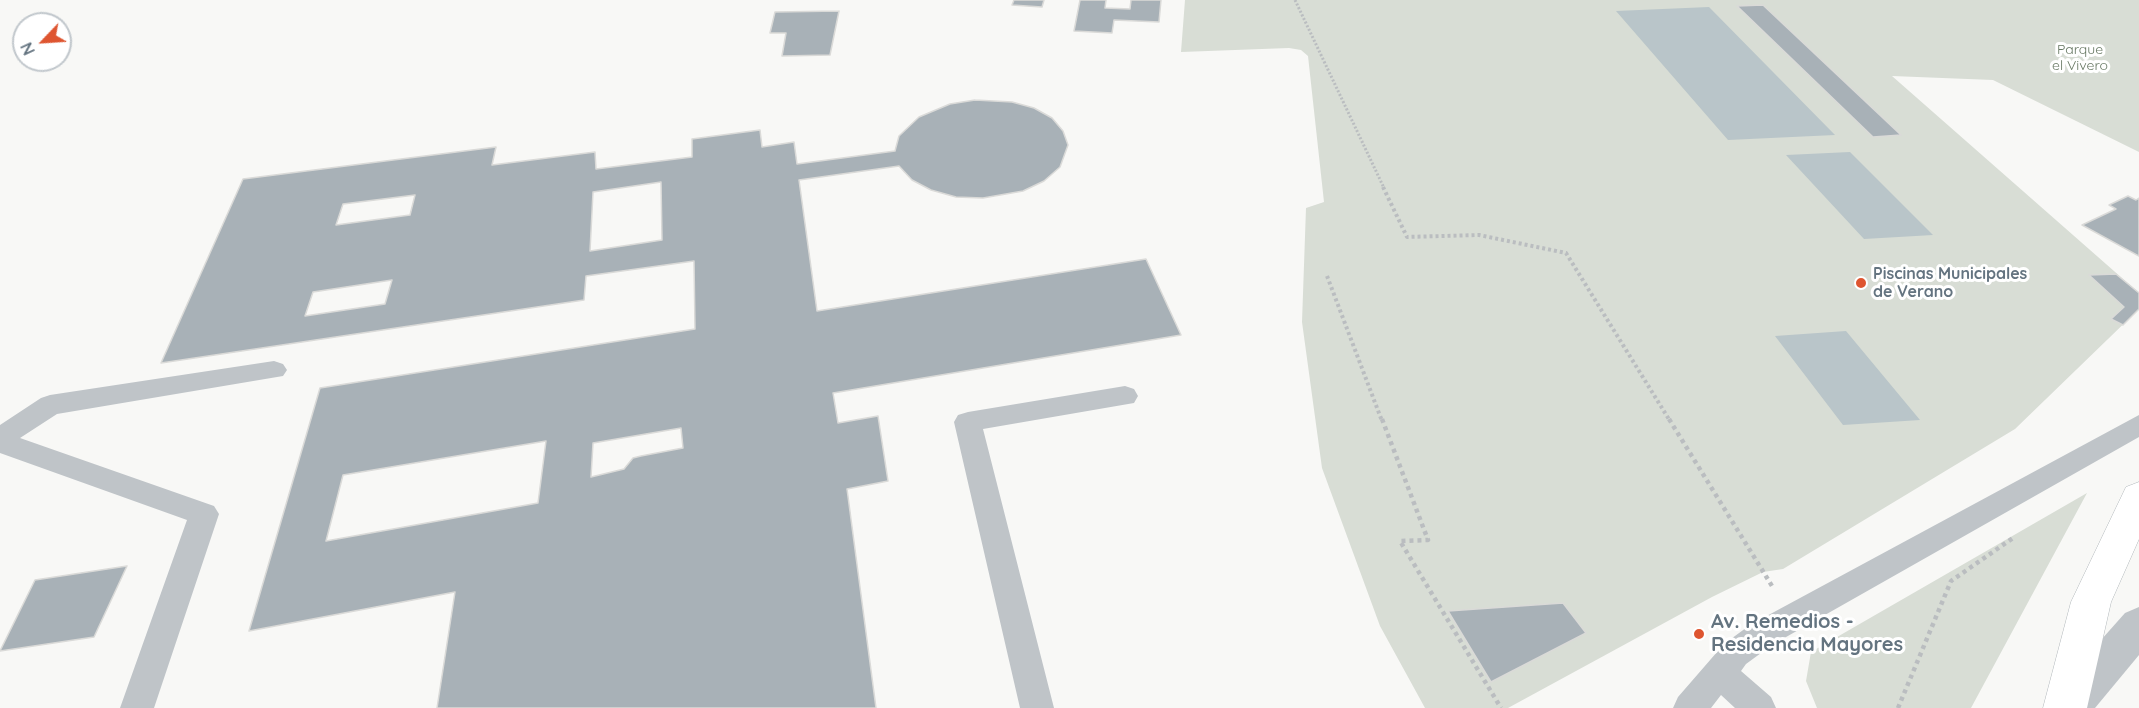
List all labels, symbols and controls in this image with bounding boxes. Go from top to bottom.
north arrow [12,12,72,72]
text: N [16,39,39,58]
park label: Parque el Vivero [2052,42,2108,74]
place label: Piscinas Municipales de Verano [1873,264,2027,302]
marker: Piscinas Municipales de Verano [1854,276,1868,290]
place label: Av. Remedios - Residencia Mayores [1711,610,1903,657]
marker: Av. Remedios - Residencia Mayores [1692,627,1706,641]

